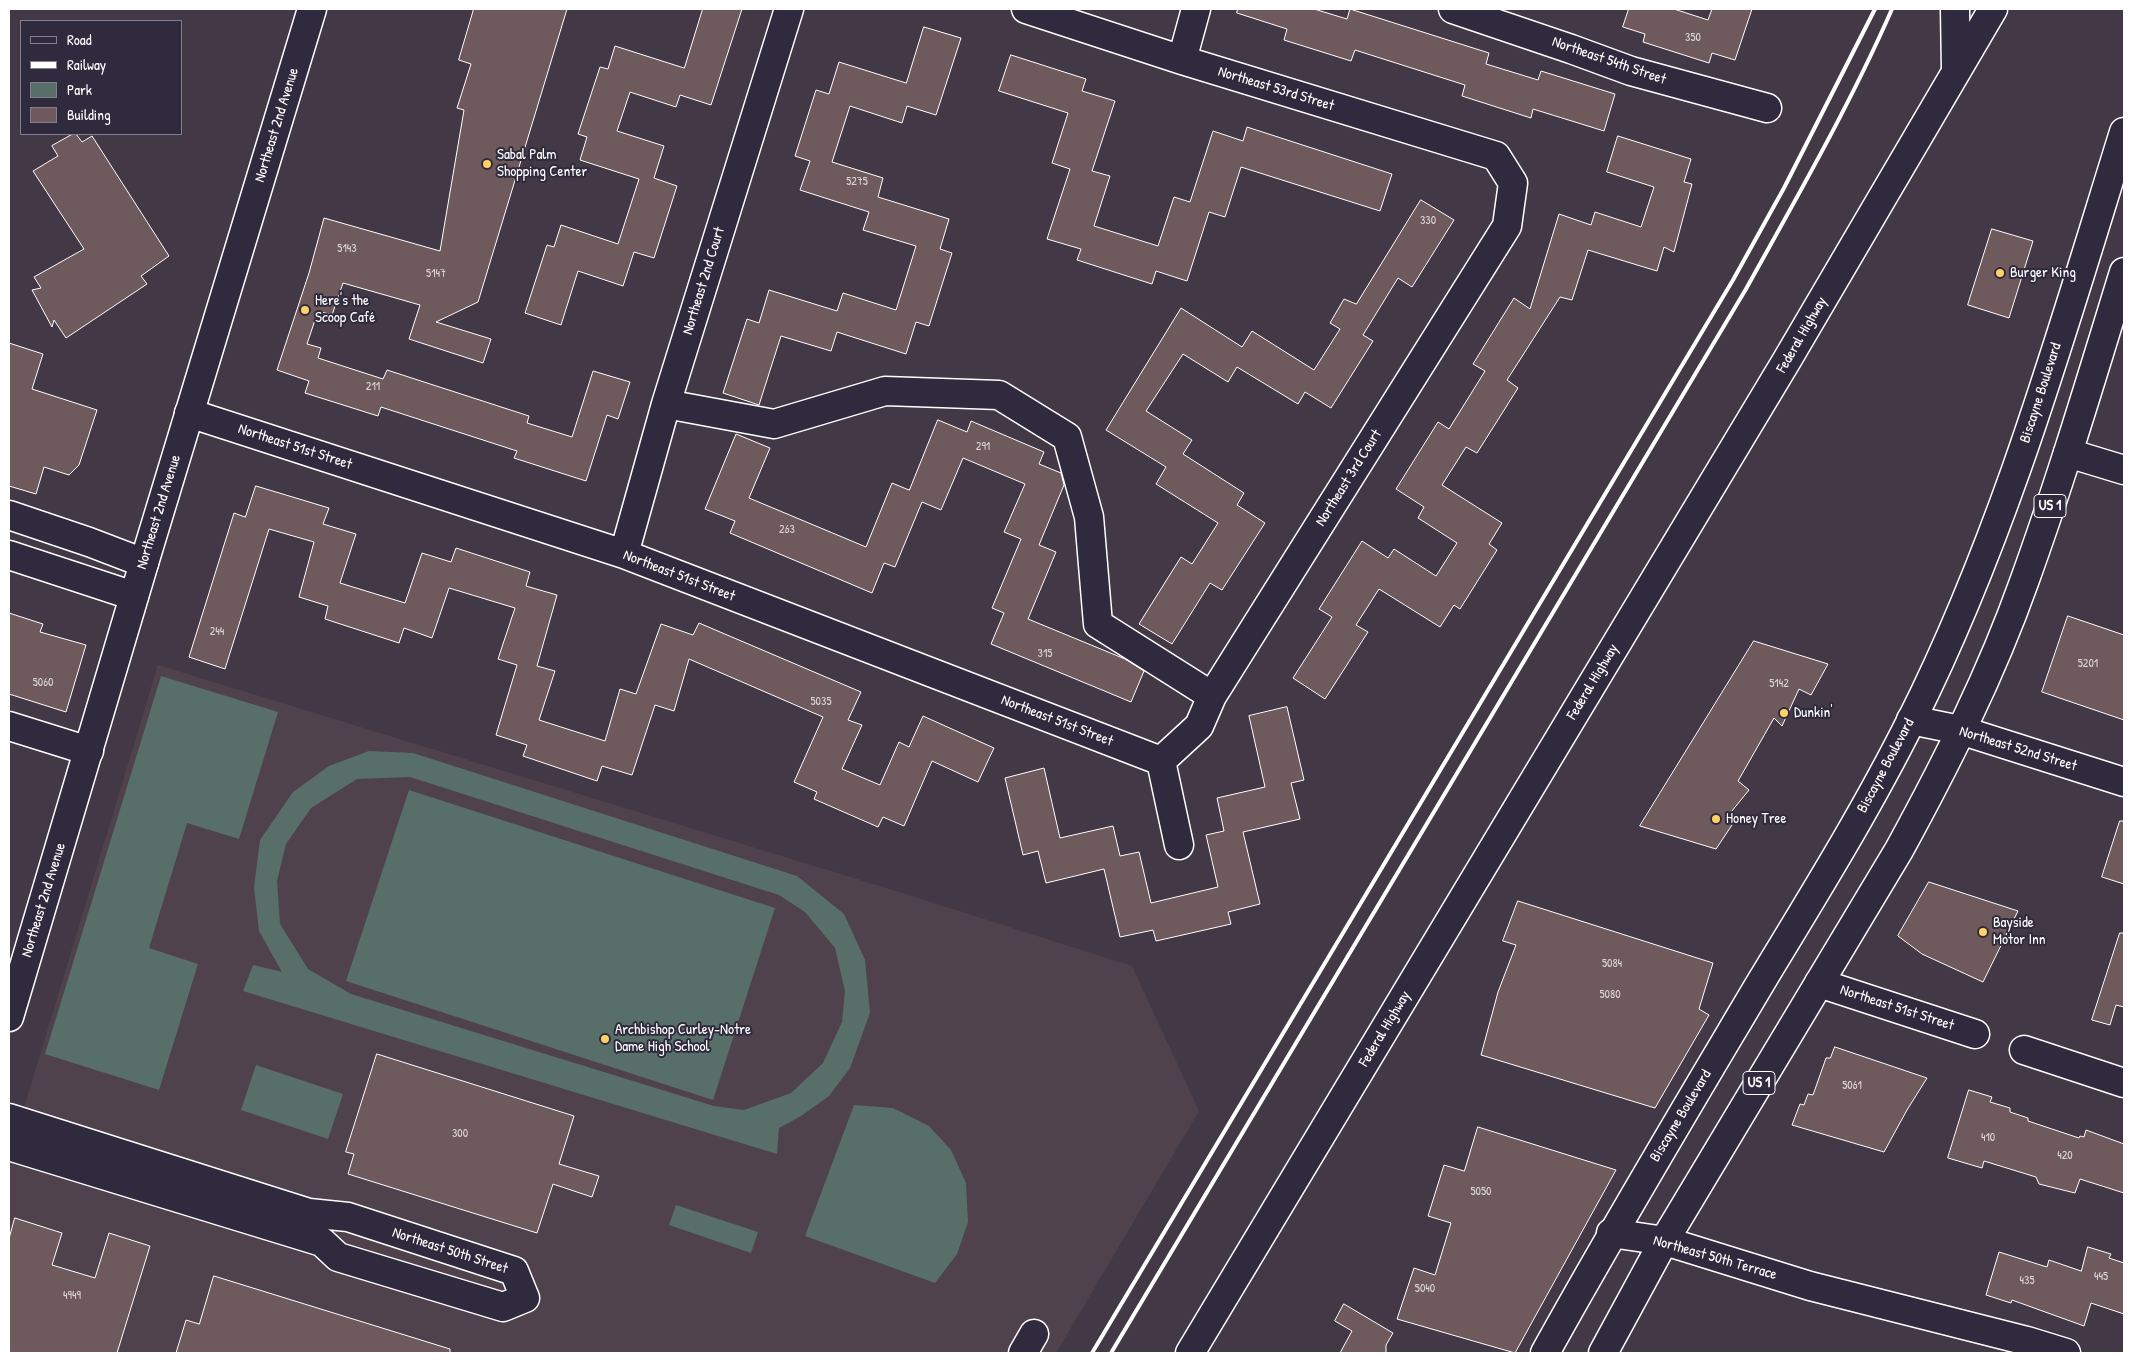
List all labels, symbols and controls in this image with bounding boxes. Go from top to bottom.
legend [20,20,182,135]
text: Road [67,29,92,50]
house number: 350 [1685,31,1701,45]
street label: Northeast 54th Street [1550,33,1668,89]
text: Railway [67,54,106,75]
street label: Northeast 53rd Street [1216,63,1336,115]
street label: Northeast 2nd Avenue [251,66,303,184]
text: Park [67,79,92,100]
text: Building [67,104,111,125]
place label: Sabal Palm Shopping Center [497,146,587,181]
marker: Sabal Palm Shopping Center [481,158,493,170]
house number: 5275 [846,175,868,189]
house number: 330 [1420,214,1436,228]
street label: Northeast 2nd Court [679,225,729,337]
house number: 5143 [337,242,357,256]
place label: Burger King [2010,264,2076,282]
house number: 5147 [426,267,446,281]
marker: Burger King [1994,267,2006,279]
place label: Here's the Scoop Café [315,292,375,327]
street label: Federal Highway [1773,294,1831,376]
marker: Here's the Scoop Café [299,304,311,316]
street label: Biscayne Boulevard [2016,341,2066,445]
house number: 211 [366,380,380,394]
street label: Northeast 51st Street [236,420,354,474]
street label: Northeast 3rd Court [1312,426,1386,530]
house number: 291 [976,440,990,454]
street label: Northeast 2nd Avenue [133,453,185,571]
road number: US 1 [2034,494,2066,518]
house number: 263 [779,523,795,537]
street label: Northeast 51st Street [620,546,738,606]
house number: 244 [210,625,224,639]
street label: Federal Highway [1563,641,1623,723]
house number: 315 [1038,647,1052,661]
house number: 5201 [2078,657,2098,671]
house number: 5060 [33,676,53,690]
house number: 5142 [1769,677,1789,691]
street label: Northeast 51st Street [998,691,1116,751]
house number: 5035 [811,695,831,709]
place label: Dunkin' [1794,704,1833,722]
marker: Dunkin' [1778,707,1790,719]
street label: Biscayne Boulevard [1854,716,1918,816]
street label: Northeast 52nd Street [1957,723,2079,775]
place label: Honey Tree [1726,810,1786,828]
marker: Honey Tree [1710,813,1722,825]
street label: Northeast 2nd Avenue [18,841,70,959]
place label: Bayside Motor Inn [1993,914,2045,949]
marker: Bayside Motor Inn [1977,926,1989,938]
house number: 5084 [1602,957,1622,971]
street label: Northeast 51st Street [1838,981,1956,1035]
street label: Federal Highway [1355,988,1415,1070]
house number: 5080 [1599,988,1621,1002]
place label: Archbishop Curley-Notre Dame High School [615,1021,751,1056]
marker: Archbishop Curley-Notre Dame High School [599,1033,611,1045]
street label: Biscayne Boulevard [1646,1067,1716,1165]
road number: US 1 [1743,1072,1775,1094]
house number: 5061 [1842,1079,1862,1093]
house number: 300 [452,1127,468,1141]
house number: 410 [1981,1131,1995,1145]
house number: 420 [2057,1149,2073,1163]
house number: 5050 [1471,1185,1491,1199]
street label: Northeast 50th Street [390,1224,510,1278]
street label: Northeast 50th Terrace [1651,1232,1779,1284]
house number: 445 [2094,1270,2108,1284]
house number: 435 [2020,1274,2034,1288]
house number: 5040 [1415,1282,1435,1296]
house number: 4949 [63,1289,81,1303]

